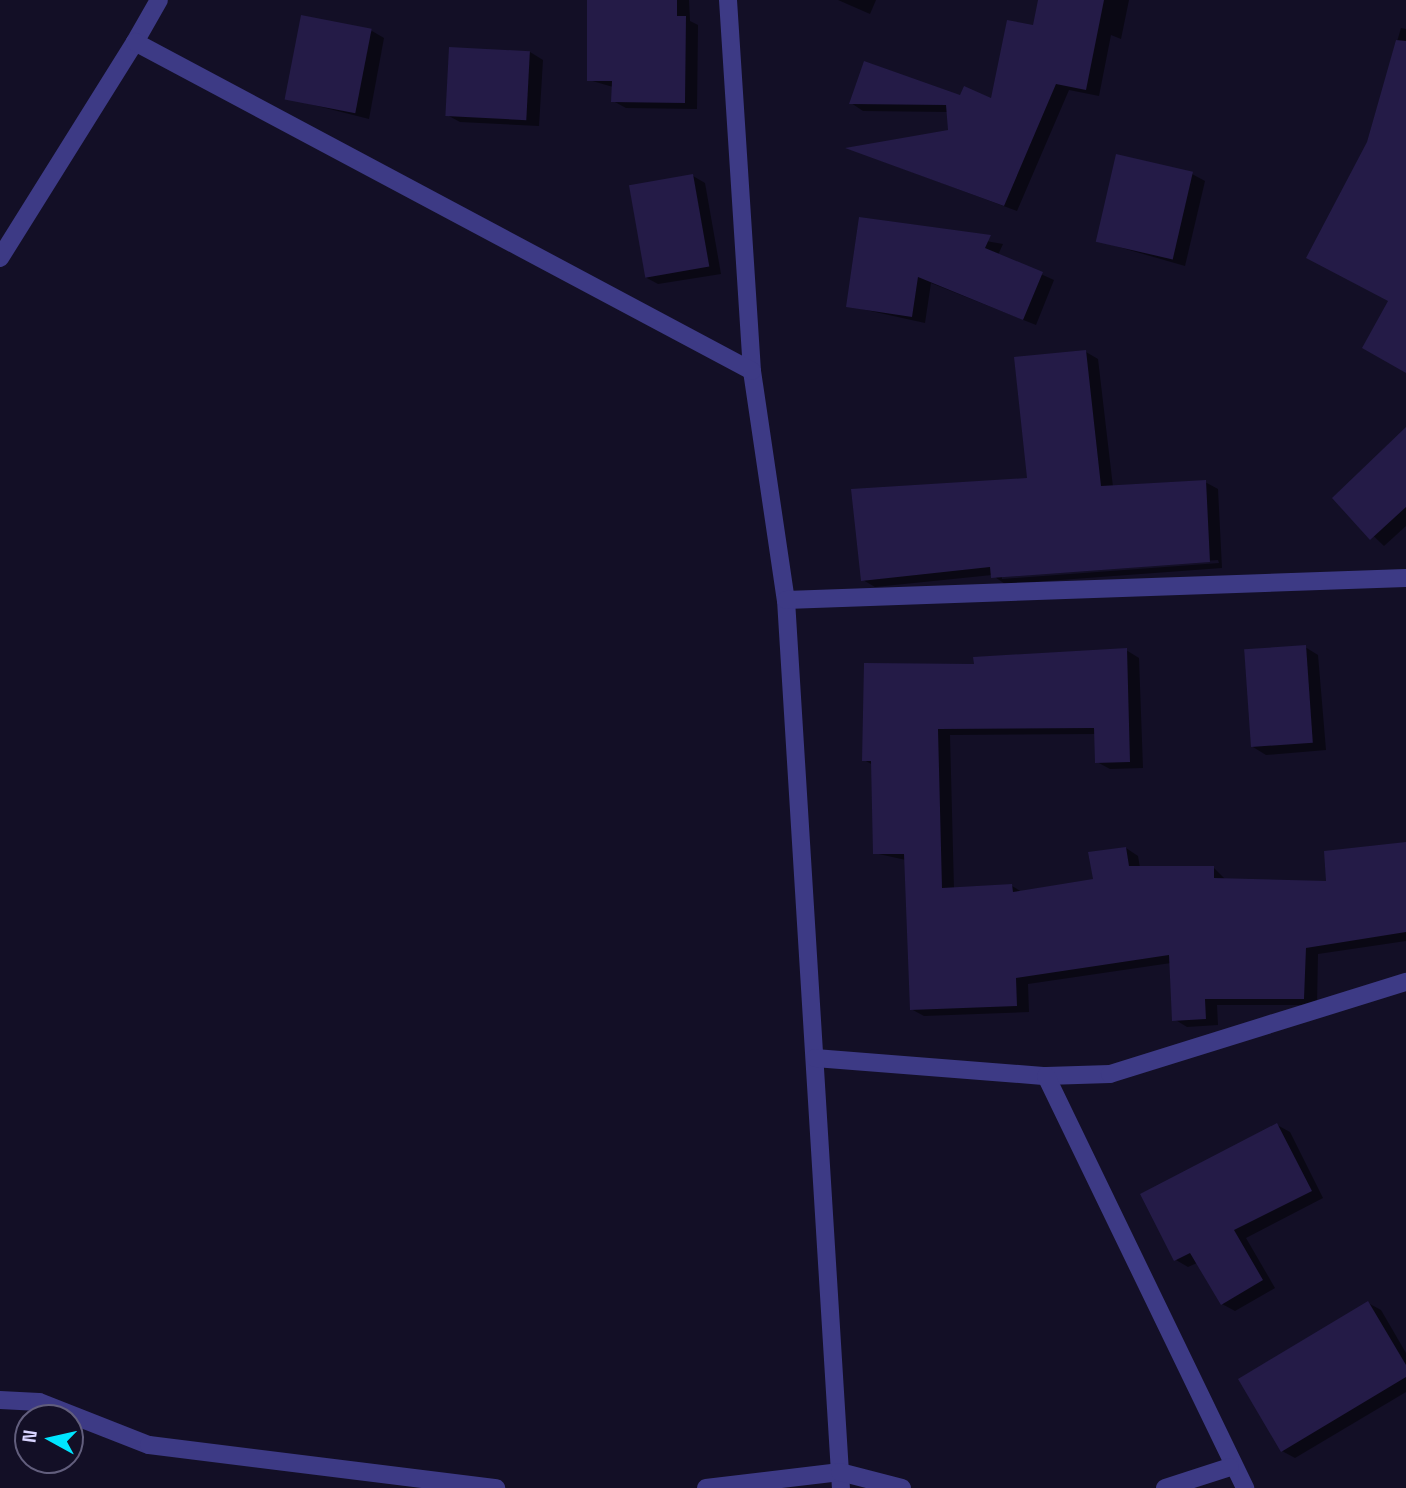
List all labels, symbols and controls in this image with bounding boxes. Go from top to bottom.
north arrow [14,1404,84,1474]
text: N [16,1428,43,1444]

